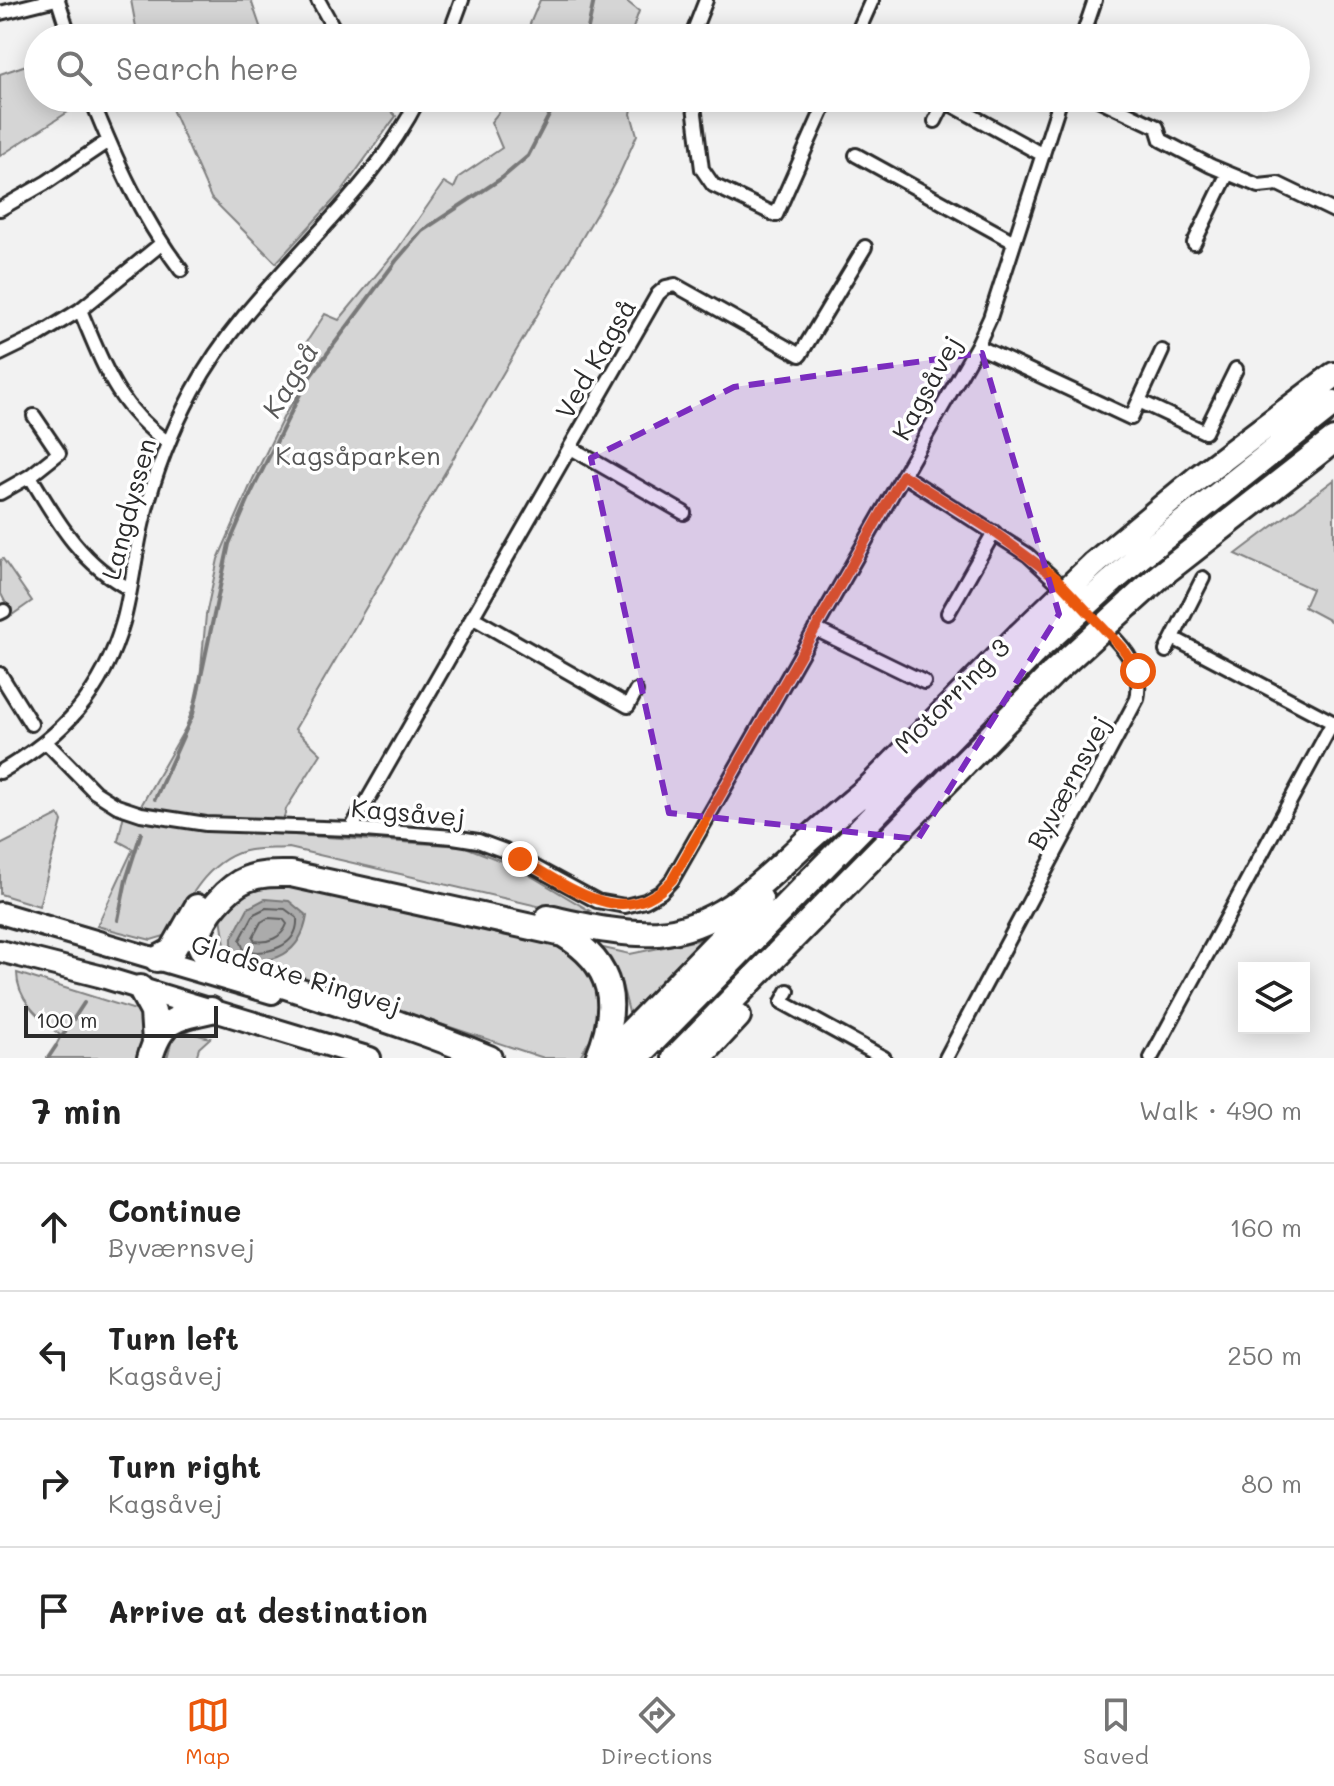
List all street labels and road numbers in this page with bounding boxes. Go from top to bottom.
street label: Ved Kagså [547,292,643,425]
street label: Kagsåvej [884,329,969,446]
street label: Langdyssen [93,434,163,583]
street label: Motorring 3 [886,630,1016,760]
street label: Byværnsvej [1019,710,1118,855]
street label: Kagsåvej [350,790,467,834]
street label: Gladsaxe Ringvej [187,926,405,1022]

